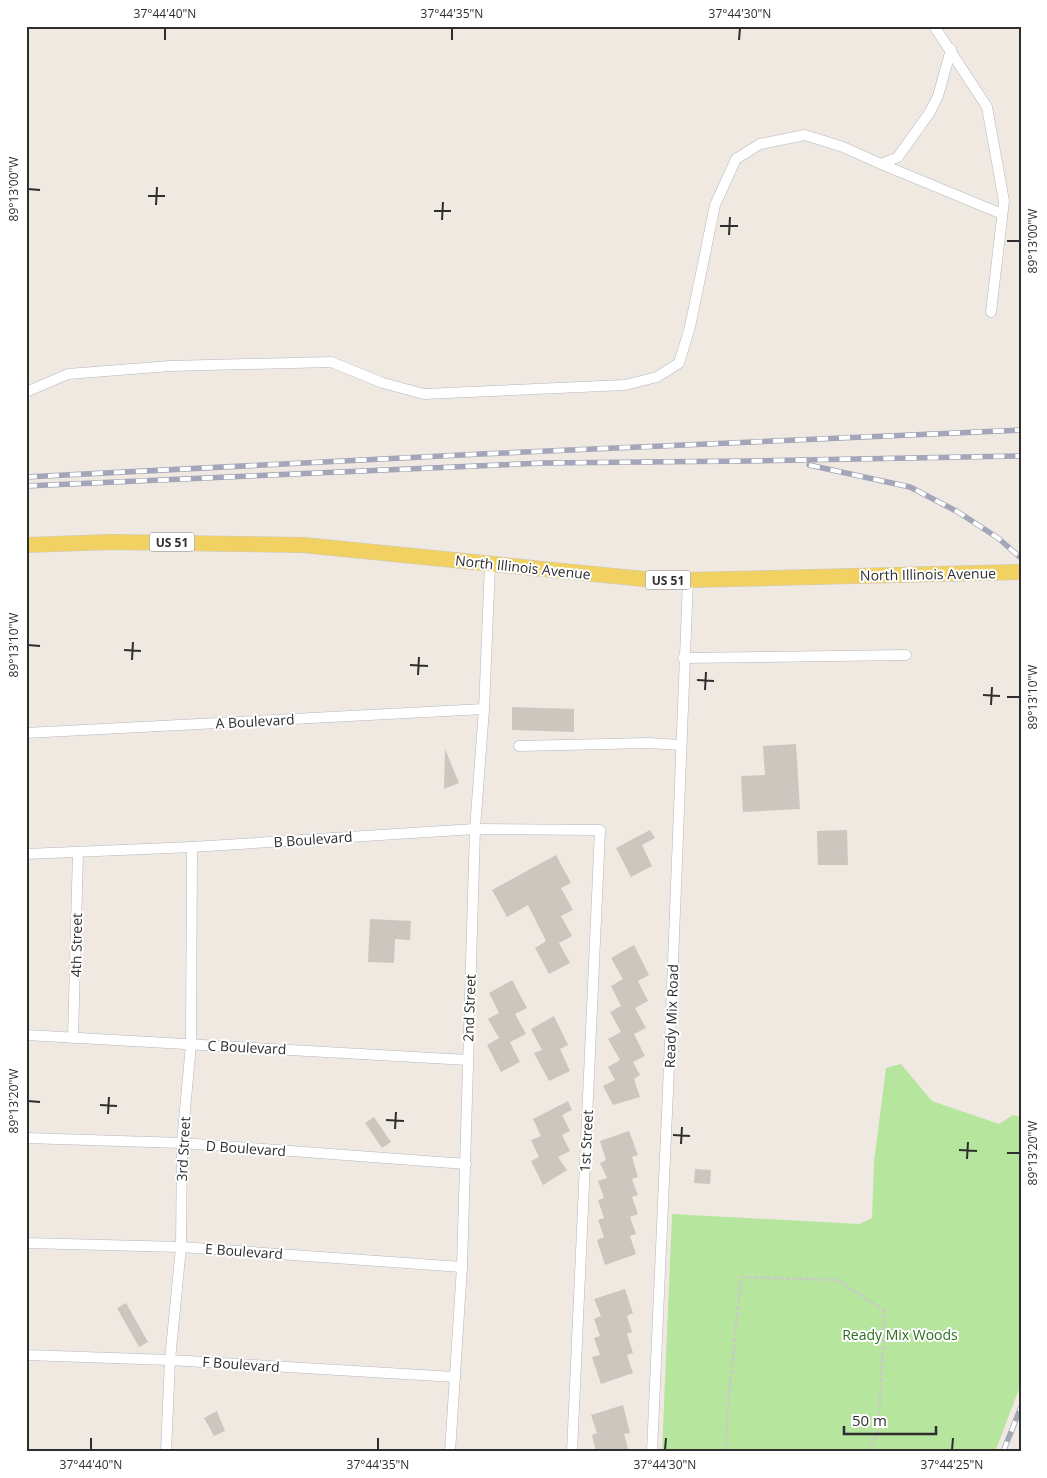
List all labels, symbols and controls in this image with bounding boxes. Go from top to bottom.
text: 37°44'40"N [134,5,196,22]
text: 37°44'35"N [421,5,483,22]
text: 37°44'30"N [709,5,771,22]
text: 89°13'00"W [5,157,22,221]
text: 89°13'00"W [1024,209,1041,273]
road number: US 51 [150,532,194,552]
street label: North Illinois Avenue [454,550,592,584]
street label: North Illinois Avenue [860,563,996,585]
road number: US 51 [646,570,690,590]
text: 89°13'10"W [5,613,22,677]
text: 89°13'10"W [1024,665,1041,729]
street label: A Boulevard [215,709,295,733]
street label: B Boulevard [273,827,353,851]
street label: 4th Street [66,913,86,977]
street label: Ready Mix Road [660,964,682,1068]
street label: 2nd Street [458,974,480,1042]
street label: C Boulevard [207,1035,287,1059]
text: 89°13'20"W [5,1069,22,1133]
street label: 1st Street [575,1109,597,1173]
street label: 3rd Street [172,1116,194,1182]
text: 89°13'20"W [1024,1121,1041,1185]
street label: D Boulevard [205,1136,287,1160]
street label: E Boulevard [204,1239,284,1263]
park label: Ready Mix Woods [842,1325,958,1344]
street label: F Boulevard [202,1352,280,1376]
scale bar [844,1403,937,1435]
text: 50 m [852,1410,887,1430]
text: 37°44'40"N [60,1456,122,1473]
text: 37°44'35"N [347,1456,409,1473]
text: 37°44'30"N [634,1456,696,1473]
text: 37°44'25"N [921,1456,983,1473]

